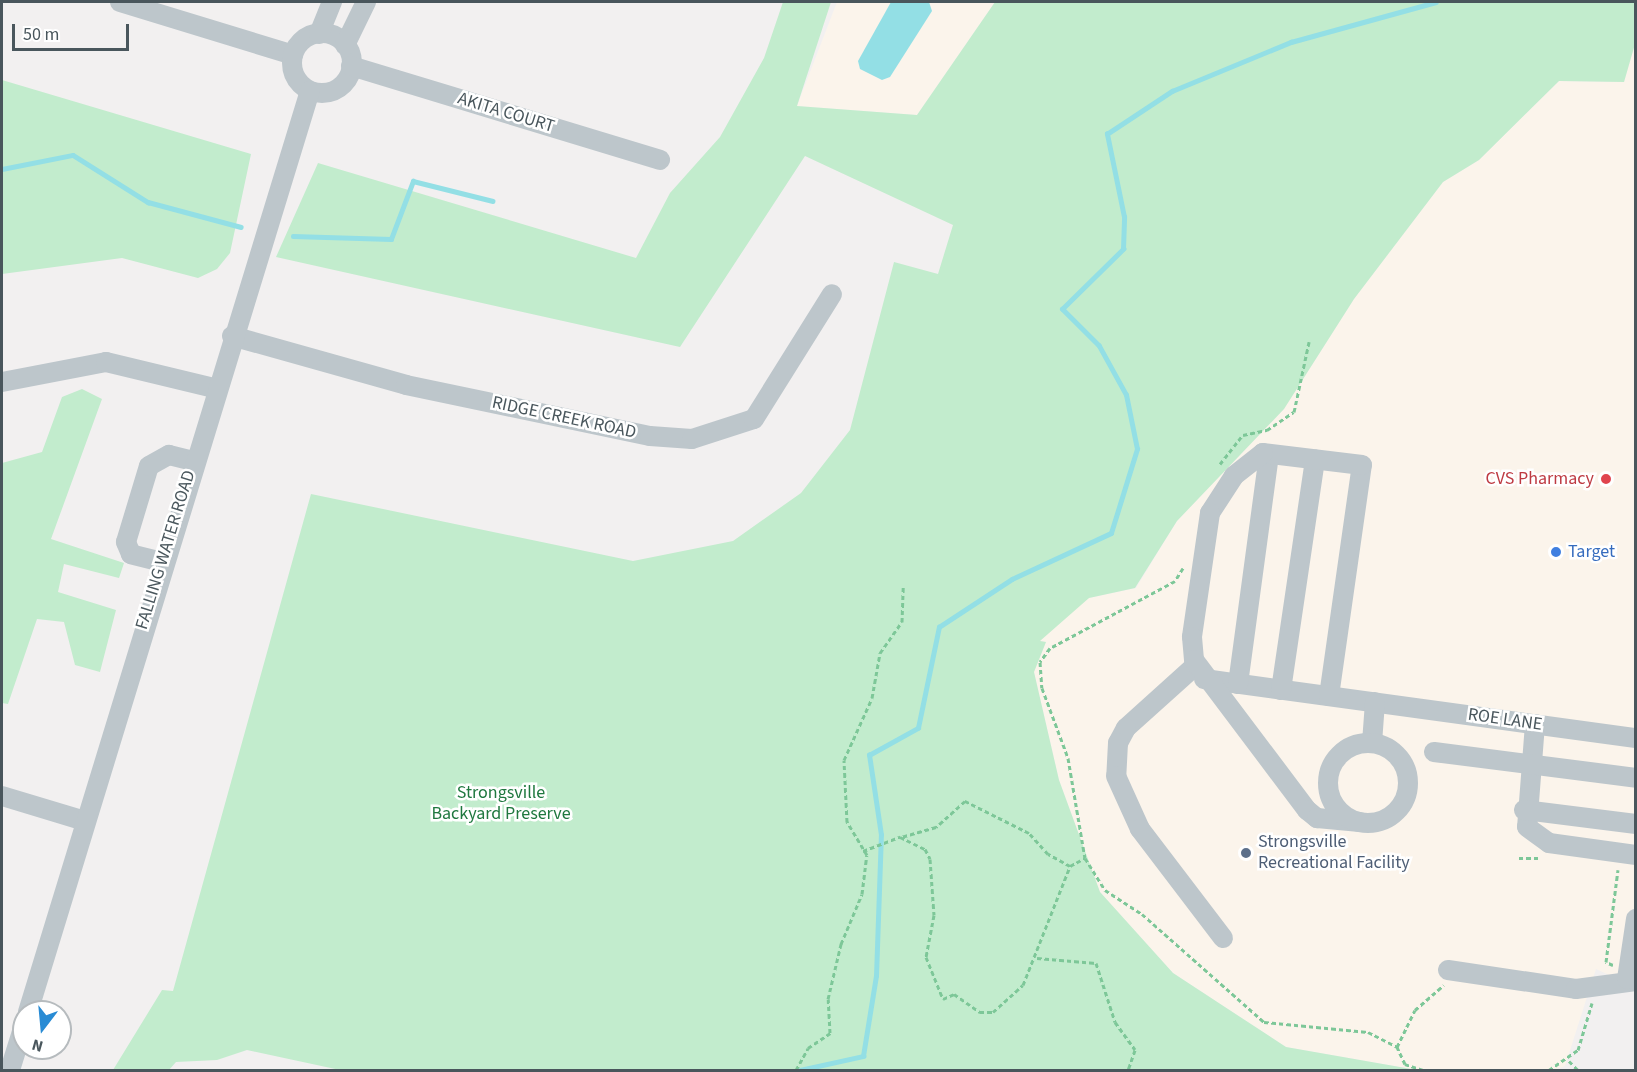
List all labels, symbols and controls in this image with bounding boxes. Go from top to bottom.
scale bar [15,12,132,50]
text: 50 m [23,22,59,47]
street label: AKITA COURT [455,88,557,138]
street label: RIDGE CREEK ROAD [490,392,638,444]
street label: FALLING WATER ROAD [132,468,200,632]
place label: CVS Pharmacy [1485,468,1594,490]
marker: CVS Pharmacy [1599,472,1613,486]
place label: Target [1568,541,1615,563]
marker: Target [1549,545,1563,559]
street label: ROE LANE [1466,704,1544,736]
park label: Strongsville Backyard Preserve [431,783,571,826]
place label: Strongsville Recreational Facility [1258,832,1410,874]
marker: Strongsville Recreational Facility [1239,846,1253,860]
north arrow [12,1000,72,1060]
text: N [29,1033,46,1057]

